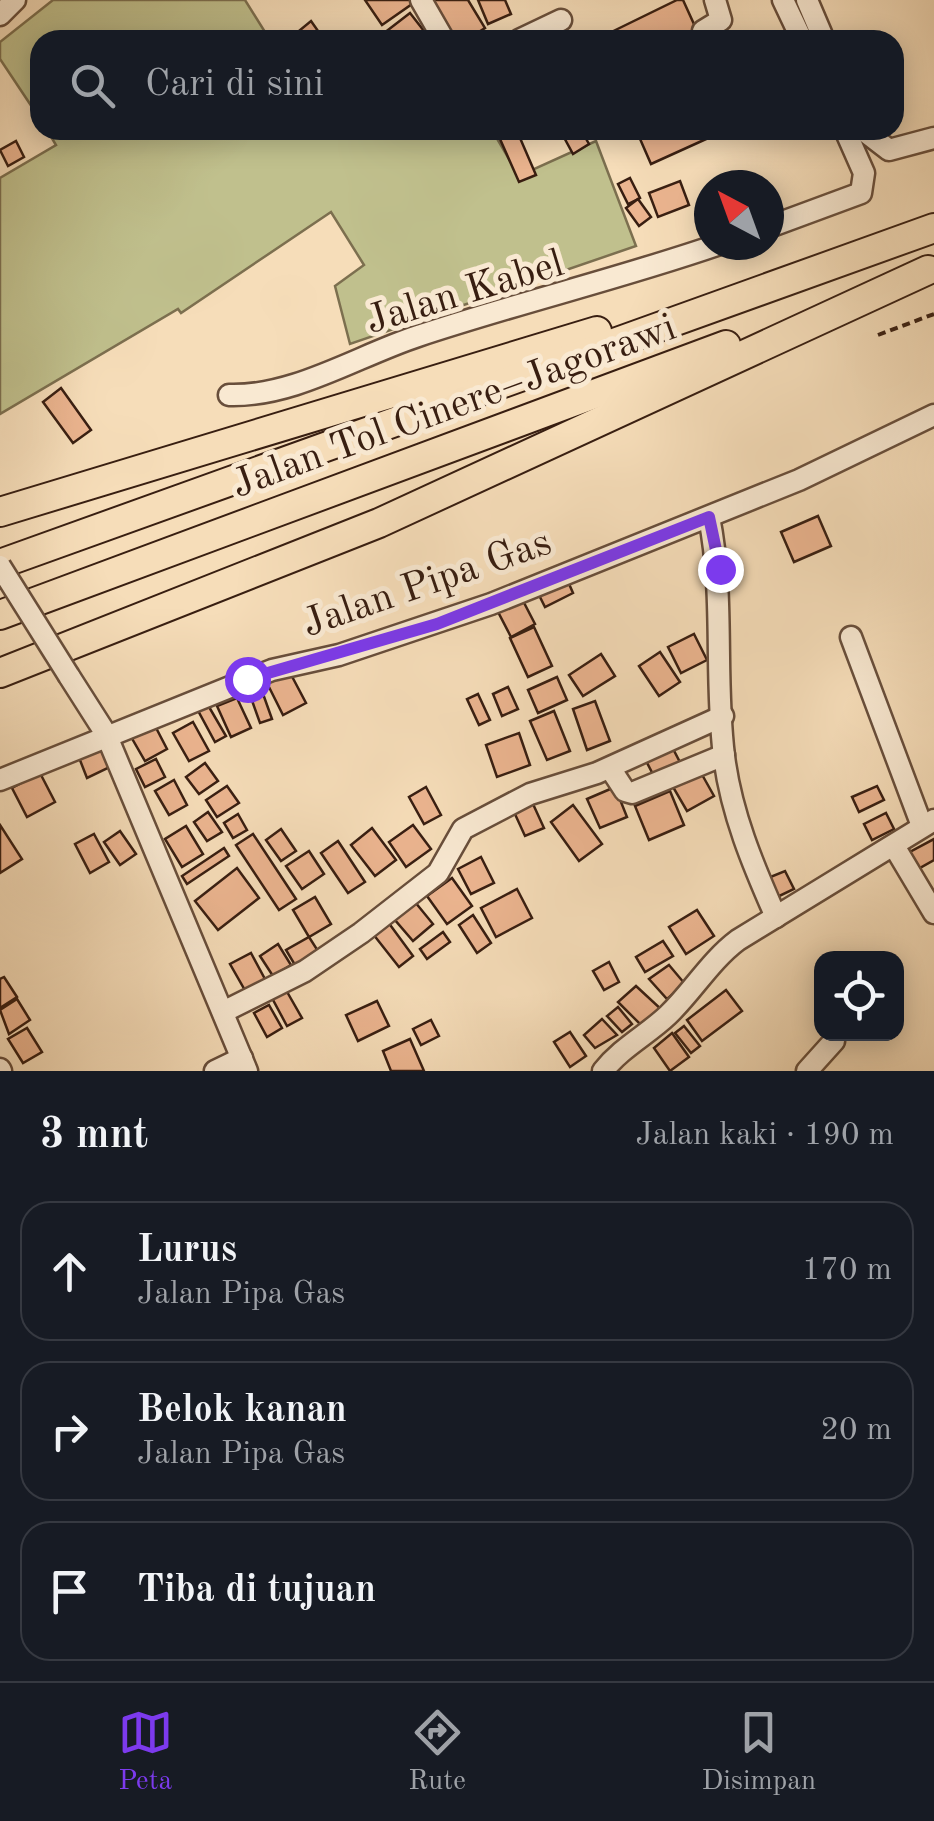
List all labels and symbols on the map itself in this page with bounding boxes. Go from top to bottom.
north arrow [694,170,784,260]
street label: Jalan Kabel [362,245,569,343]
street label: Jalan Tol Cinere–Jagorawi [227,309,682,507]
street label: Jalan Pipa Gas [298,523,557,646]
route end [698,547,744,593]
route start [225,657,271,703]

